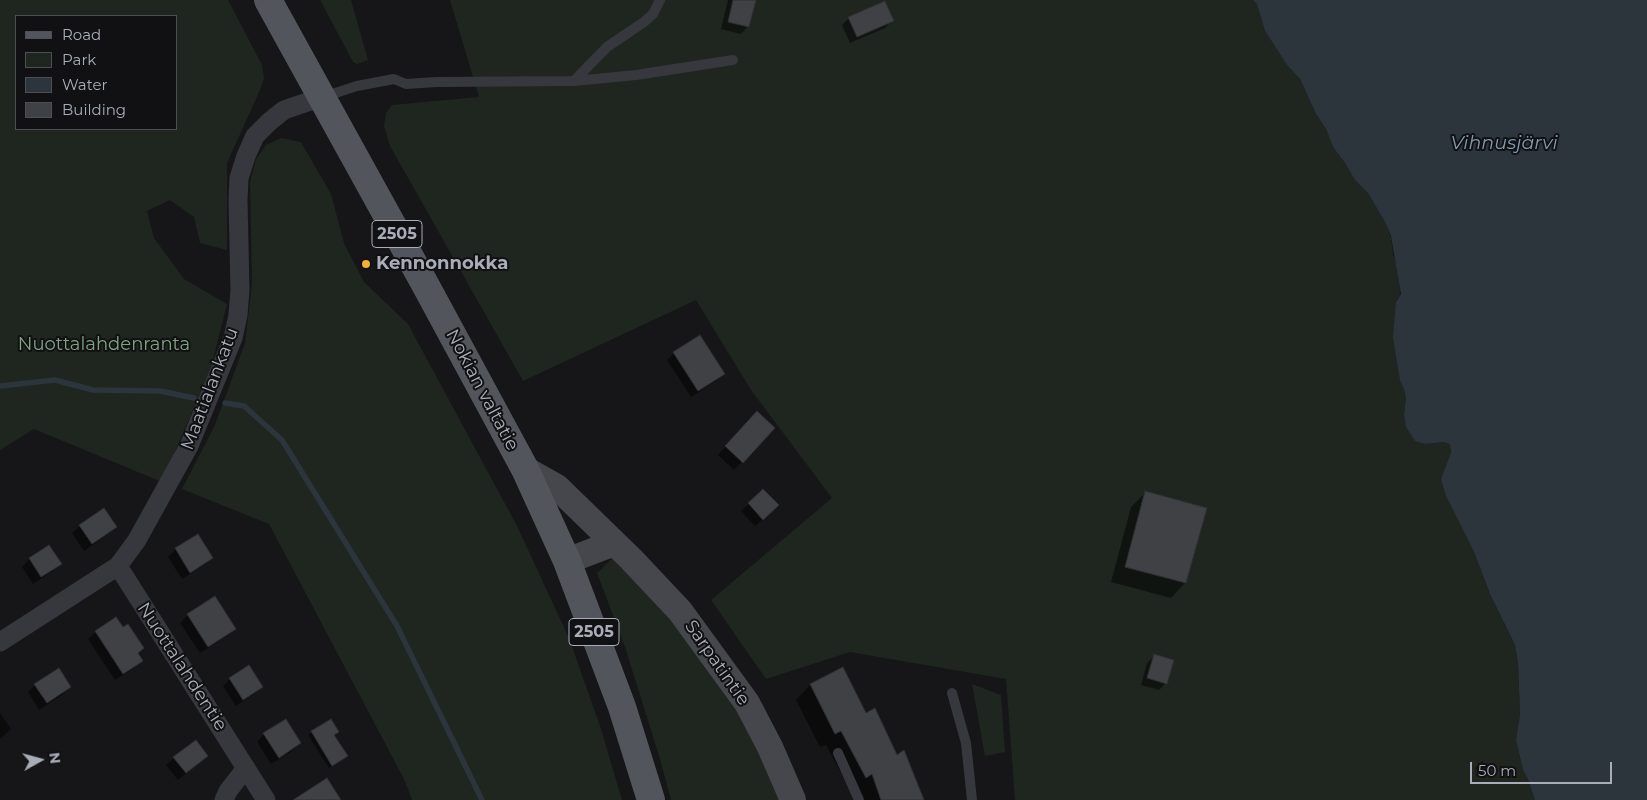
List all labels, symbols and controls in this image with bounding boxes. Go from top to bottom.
legend [15,15,178,130]
text: Road [62,25,101,44]
text: Park [62,50,96,69]
text: Water [62,75,108,94]
text: Building [62,100,126,119]
water label: Vihnusjärvi [1450,132,1558,154]
road number: 2505 [372,220,422,248]
place label: Kennonnokka [376,253,508,275]
marker: Kennonnokka [360,258,372,270]
street label: Maatialankatu [177,325,243,453]
street label: Nokian valtatie [441,326,523,454]
park label: Nuottalahdenranta [18,334,190,356]
street label: Nuottalahdentie [132,599,232,735]
street label: Sarpatintie [680,616,754,710]
road number: 2505 [569,618,619,646]
north arrow [15,735,65,785]
text: N [45,751,65,765]
scale bar [1472,752,1614,784]
text: 50 m [1478,761,1516,780]

